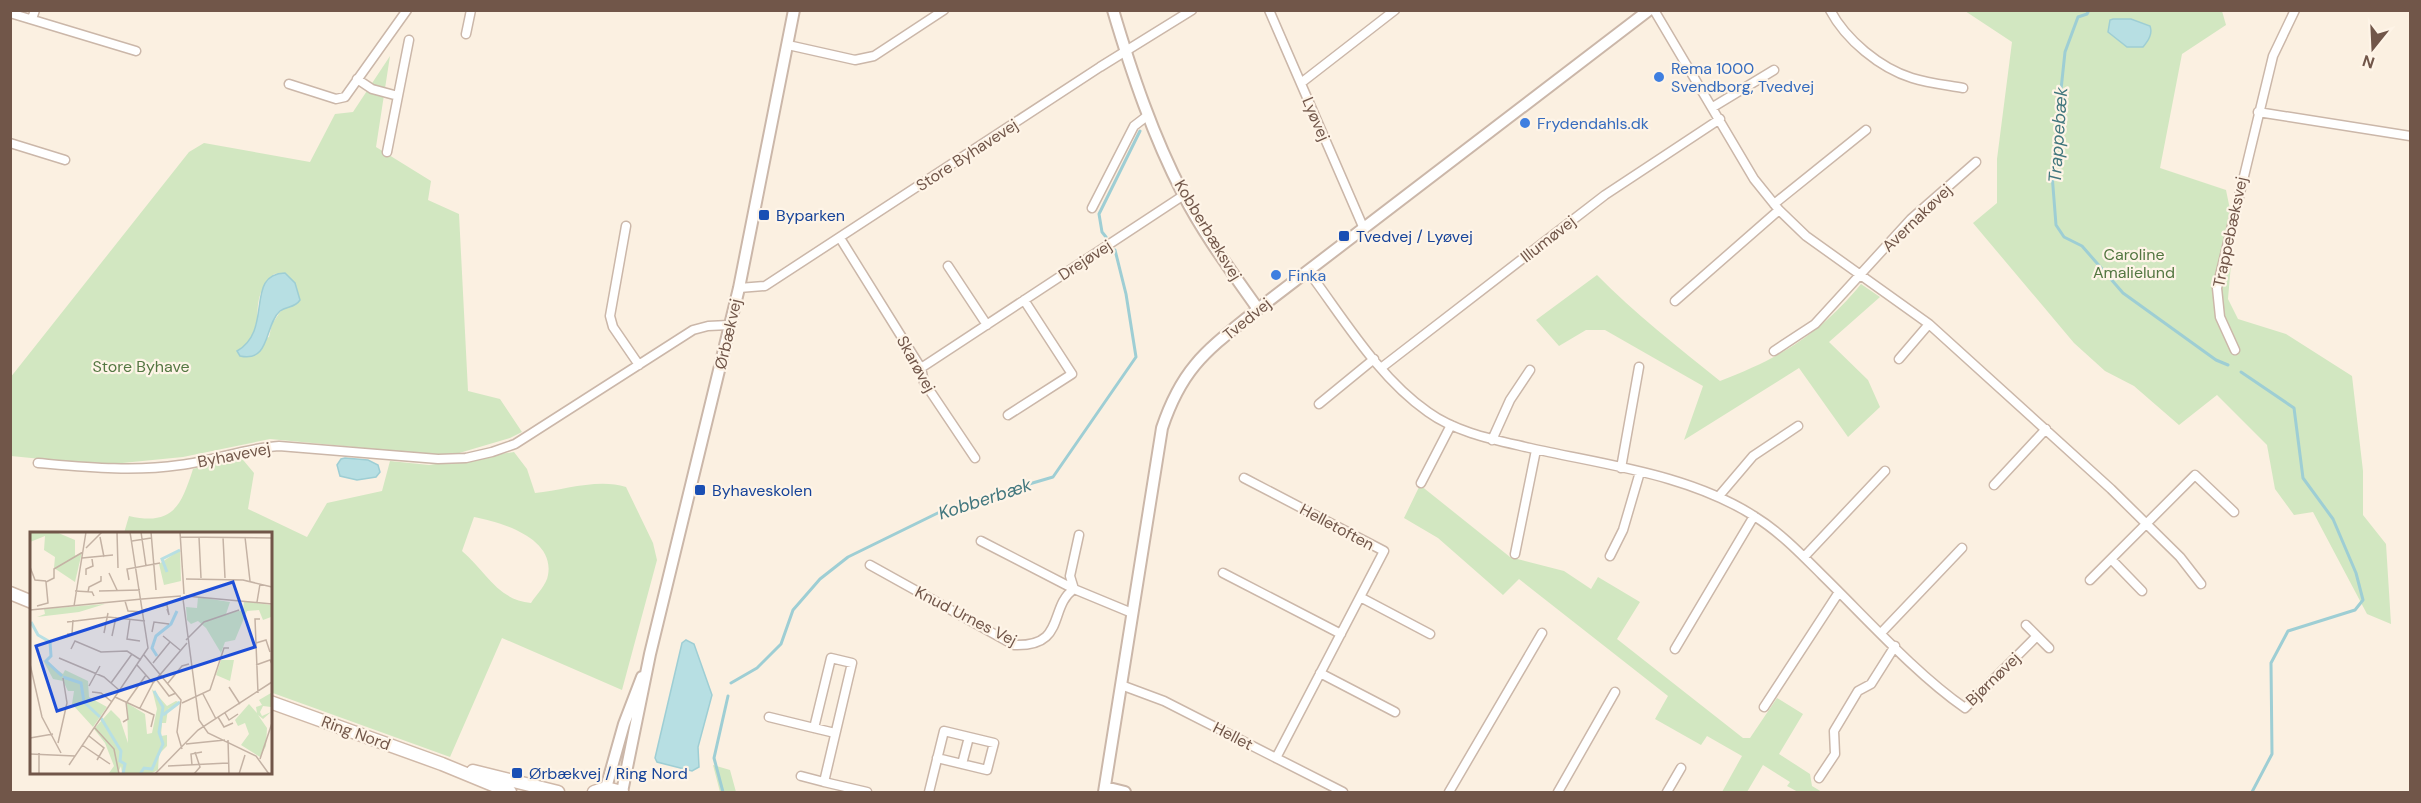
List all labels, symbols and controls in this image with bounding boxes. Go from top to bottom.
north arrow [2343,18,2403,78]
text: N [2360,50,2377,74]
place label: Rema 1000 Svendborg, Tvedvej [1671,58,1814,97]
marker: Rema 1000 Svendborg, Tvedvej [1652,70,1666,84]
water label: Trappebæk [2043,86,2073,184]
street label: Lyøvej [1297,94,1335,144]
place label: Frydendahls.dk [1537,113,1649,134]
street label: Store Byhavevej [912,114,1022,196]
marker: Frydendahls.dk [1518,116,1532,130]
street label: Trappebæksvej [2208,175,2252,289]
street label: Kobberbæksvej [1170,176,1246,284]
street label: Avernakøvej [1878,180,1956,256]
place label: Byparken [776,205,845,226]
marker: Byparken [757,208,771,222]
street label: Illumøvej [1516,211,1580,267]
place label: Tvedvej / Lyøvej [1356,226,1473,247]
marker: Tvedvej / Lyøvej [1337,229,1351,243]
street label: Drejøvej [1054,235,1116,285]
park label: Caroline Amalielund [2093,244,2175,283]
place label: Finka [1288,265,1326,286]
marker: Finka [1269,268,1283,282]
street label: Tvedvej [1219,293,1275,345]
street label: Ørbækvej [710,297,746,371]
street label: Skarøvej [892,332,940,396]
park label: Store Byhave [92,356,190,377]
street label: Byhavevej [196,438,272,472]
water label: Kobberbæk [935,472,1035,525]
place label: Byhaveskolen [712,480,812,501]
marker: Byhaveskolen [693,483,707,497]
street label: Helletoften [1296,499,1378,555]
inset map [30,532,272,773]
street label: Knud Urnes Vej [912,581,1020,651]
street label: Bjørnøvej [1961,648,2025,710]
street label: Ring Nord [319,711,393,755]
street label: Hellet [1209,717,1257,755]
place label: Ørbækvej / Ring Nord [529,763,688,784]
marker: Ørbækvej / Ring Nord [510,766,524,780]

